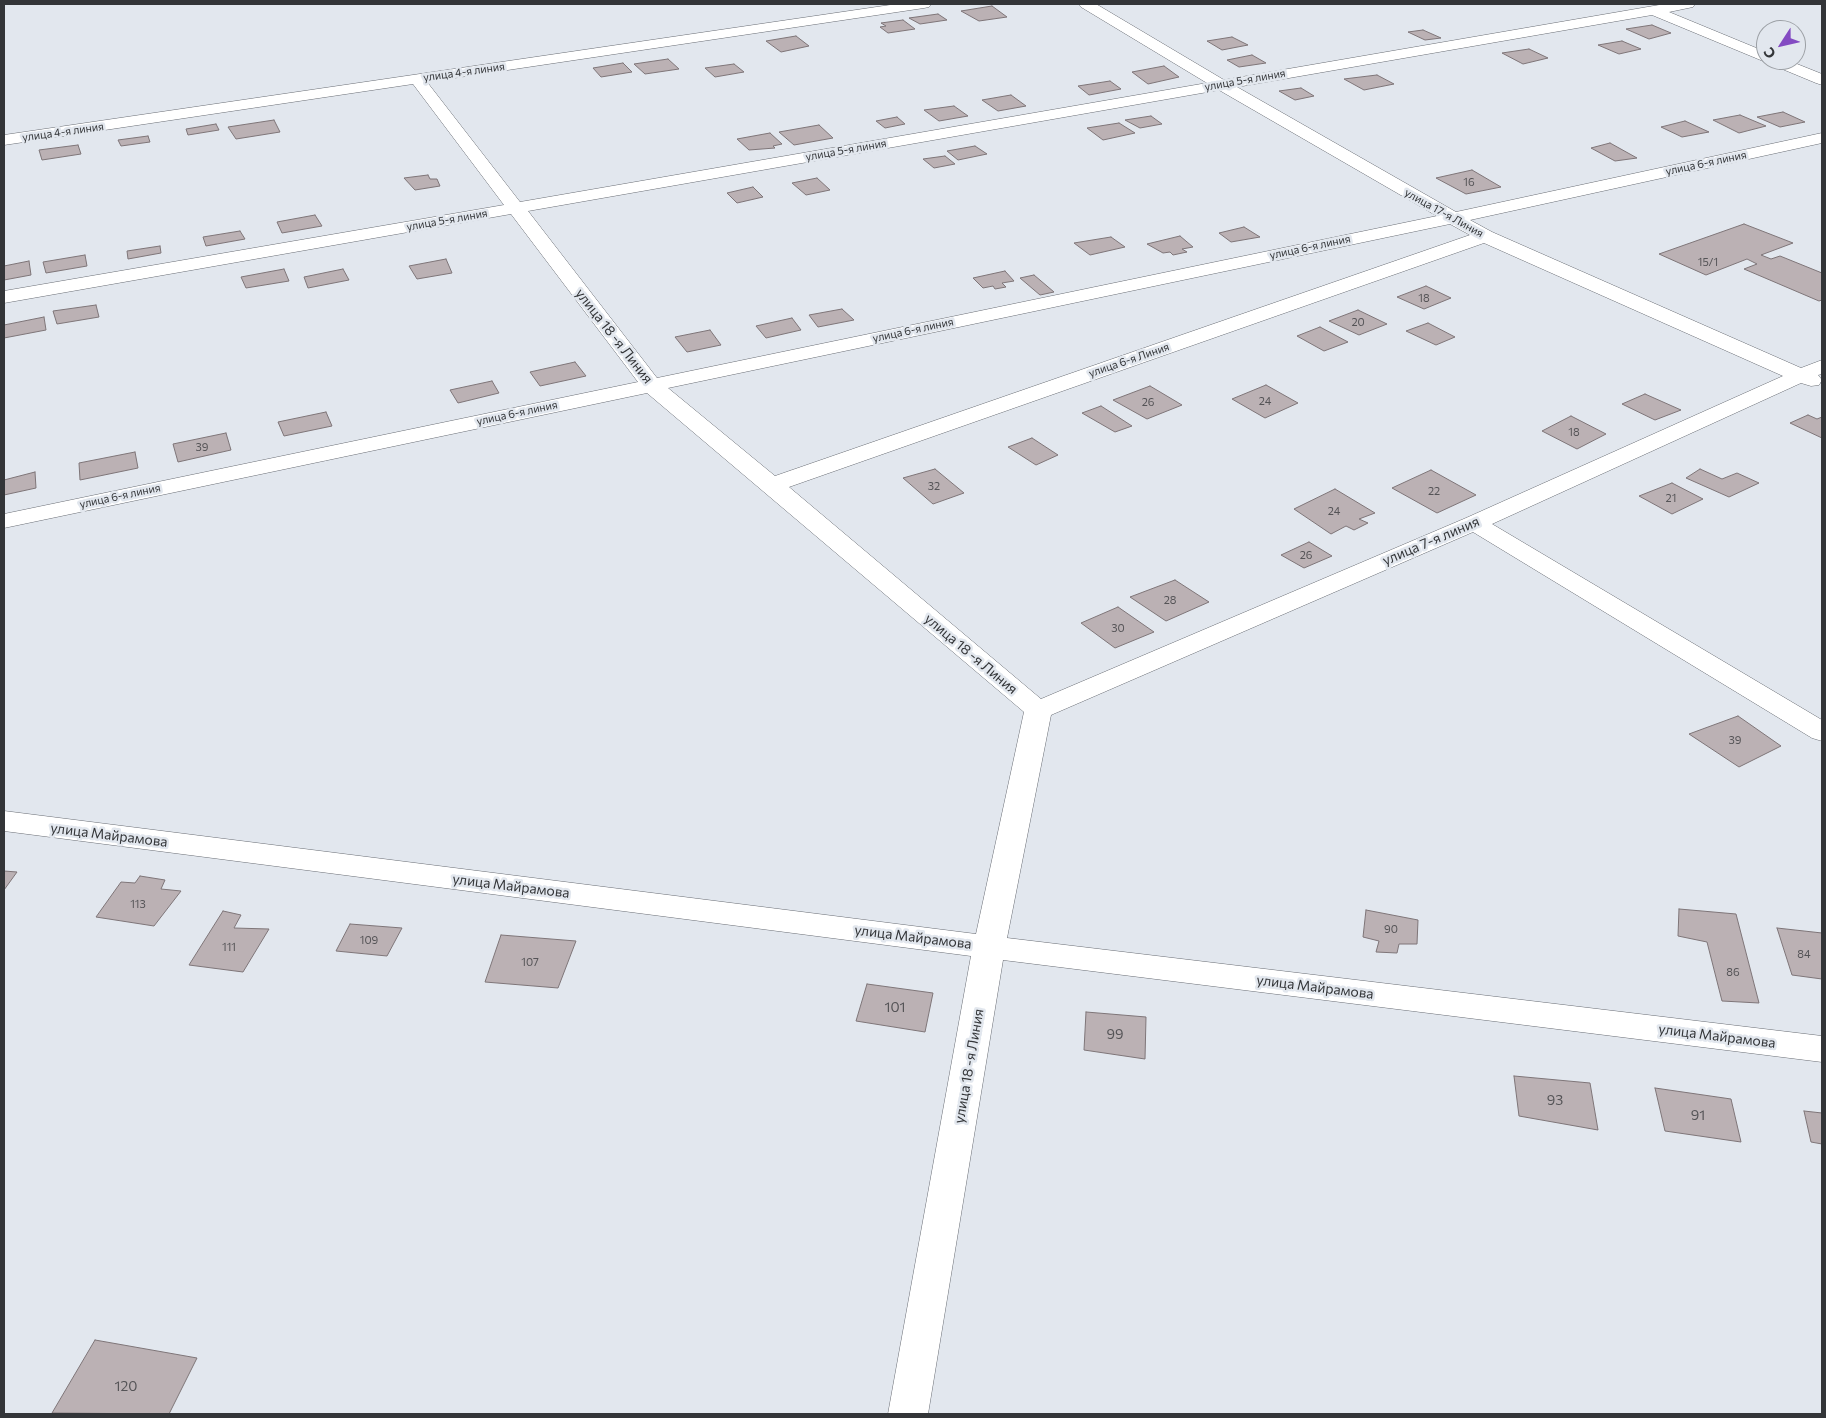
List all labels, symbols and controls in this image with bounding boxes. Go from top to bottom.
north arrow [1756,20,1806,70]
text: С [1759,45,1779,62]
street label: улица 4-я линия [422,60,506,84]
street label: улица 5-я линия [1203,66,1287,94]
street label: улица 4-я линия [21,120,105,144]
street label: улица 5-я линия [804,136,888,164]
street label: улица 6-я линия [1664,148,1748,178]
house number: 16 [1463,175,1475,189]
street label: улица 17-я Линия [1402,186,1486,240]
street label: улица 5-я линия [405,206,489,234]
street label: улица 6-я линия [1268,232,1352,262]
house number: 15/1 [1698,255,1718,269]
street label: улица 18 -я Линия [572,285,656,387]
house number: 18 [1418,291,1430,305]
street label: улица 6-я линия [871,315,955,345]
house number: 20 [1351,315,1365,329]
street label: улица 6-я Линия [1087,340,1171,380]
house number: 24 [1259,394,1271,408]
house number: 26 [1142,395,1154,409]
street label: улица 6-я линия [475,398,559,428]
house number: 18 [1568,425,1580,439]
house number: 39 [196,440,208,454]
house number: 32 [928,479,940,493]
street label: улица 6-я линия [78,481,162,511]
house number: 22 [1428,484,1440,498]
house number: 21 [1666,491,1676,505]
house number: 24 [1328,504,1340,518]
street label: улица 7-я линия [1380,513,1482,569]
house number: 26 [1300,548,1312,562]
house number: 28 [1164,593,1176,607]
street label: улица 18 -я Линия [921,610,1021,698]
house number: 30 [1111,621,1125,635]
house number: 39 [1729,733,1741,747]
street label: улица Майрамова [49,819,169,851]
street label: улица Майрамова [451,870,571,902]
house number: 113 [130,897,146,911]
street label: улица Майрамова [853,921,973,953]
house number: 90 [1384,922,1398,936]
house number: 109 [360,933,378,947]
house number: 111 [222,940,236,954]
house number: 84 [1797,947,1811,961]
house number: 107 [521,955,539,969]
house number: 86 [1726,965,1740,979]
street label: улица Майрамова [1255,971,1375,1003]
house number: 101 [884,999,906,1015]
street label: улица 18 -я Линия [951,1007,987,1125]
street label: улица Майрамова [1657,1020,1777,1052]
house number: 99 [1107,1026,1123,1042]
house number: 93 [1547,1092,1563,1108]
house number: 91 [1691,1107,1705,1123]
house number: 120 [115,1378,137,1394]

